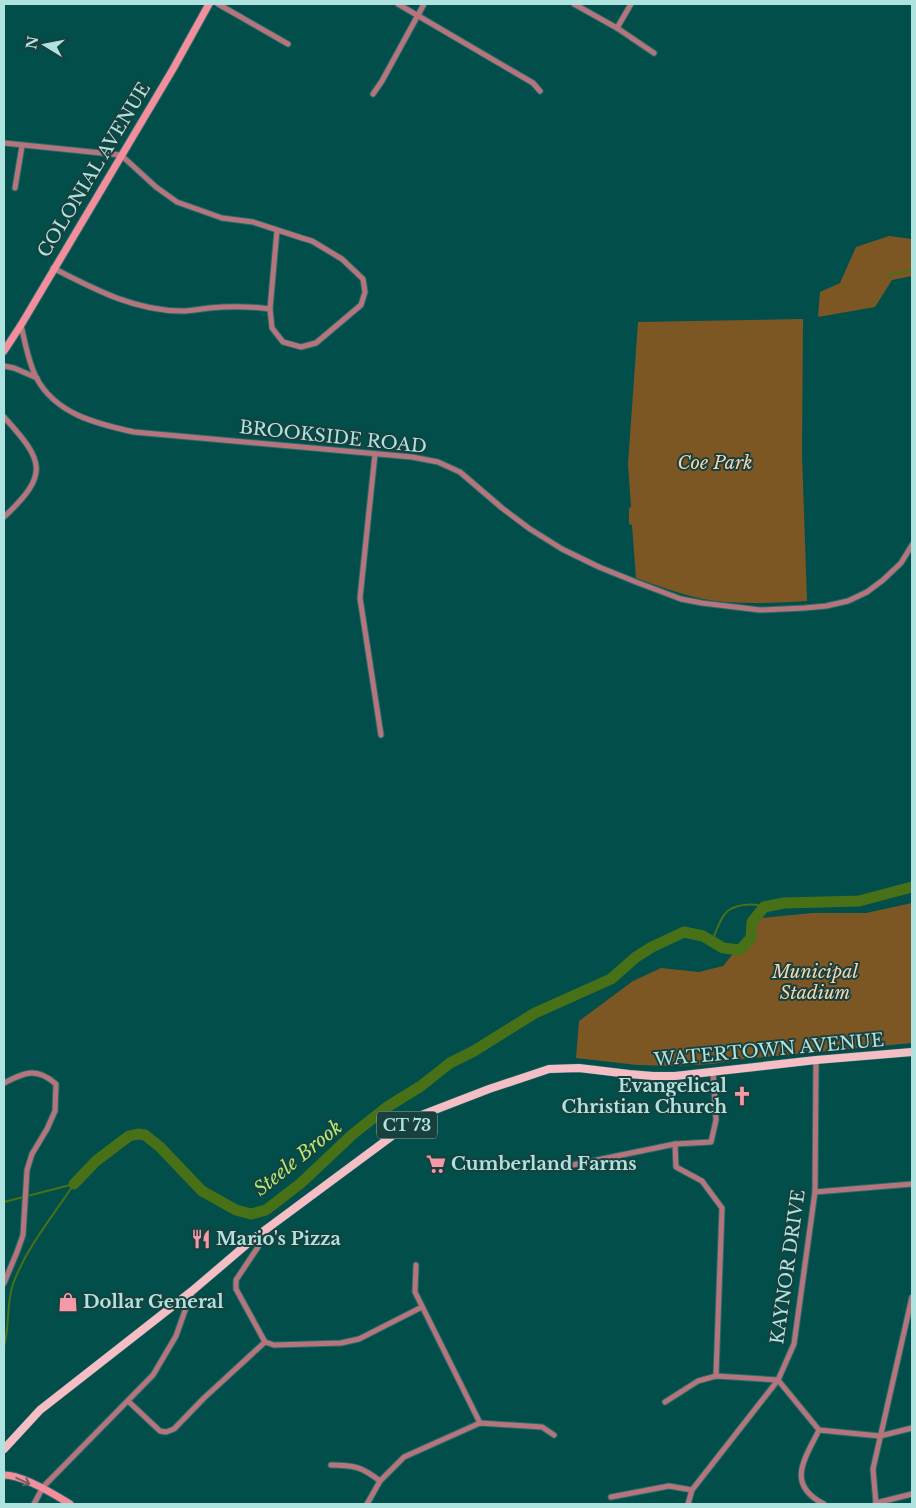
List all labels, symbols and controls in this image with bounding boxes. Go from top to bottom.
north arrow [20,20,70,70]
text: N [22,35,42,51]
street label: COLONIAL AVENUE [33,79,155,261]
street label: BROOKSIDE ROAD [238,416,428,458]
park label: Coe Park [678,452,752,474]
park label: Municipal Stadium [771,961,858,1004]
street label: WATERTOWN AVENUE [652,1029,885,1071]
place label: Evangelical Christian Church [562,1075,728,1118]
church icon: Evangelical Christian Church [731,1085,753,1107]
road number: CT 73 [377,1112,437,1138]
water label: Steele Brook [249,1115,347,1201]
supermarket icon: Cumberland Farms [425,1153,447,1175]
place label: Cumberland Farms [451,1153,637,1175]
street label: KAYNOR DRIVE [766,1188,810,1346]
restaurant icon: Mario's Pizza [190,1228,212,1250]
place label: Mario's Pizza [216,1228,342,1250]
shop icon: Dollar General [57,1291,79,1313]
place label: Dollar General [83,1291,224,1313]
one-way arrow [15,1476,30,1486]

